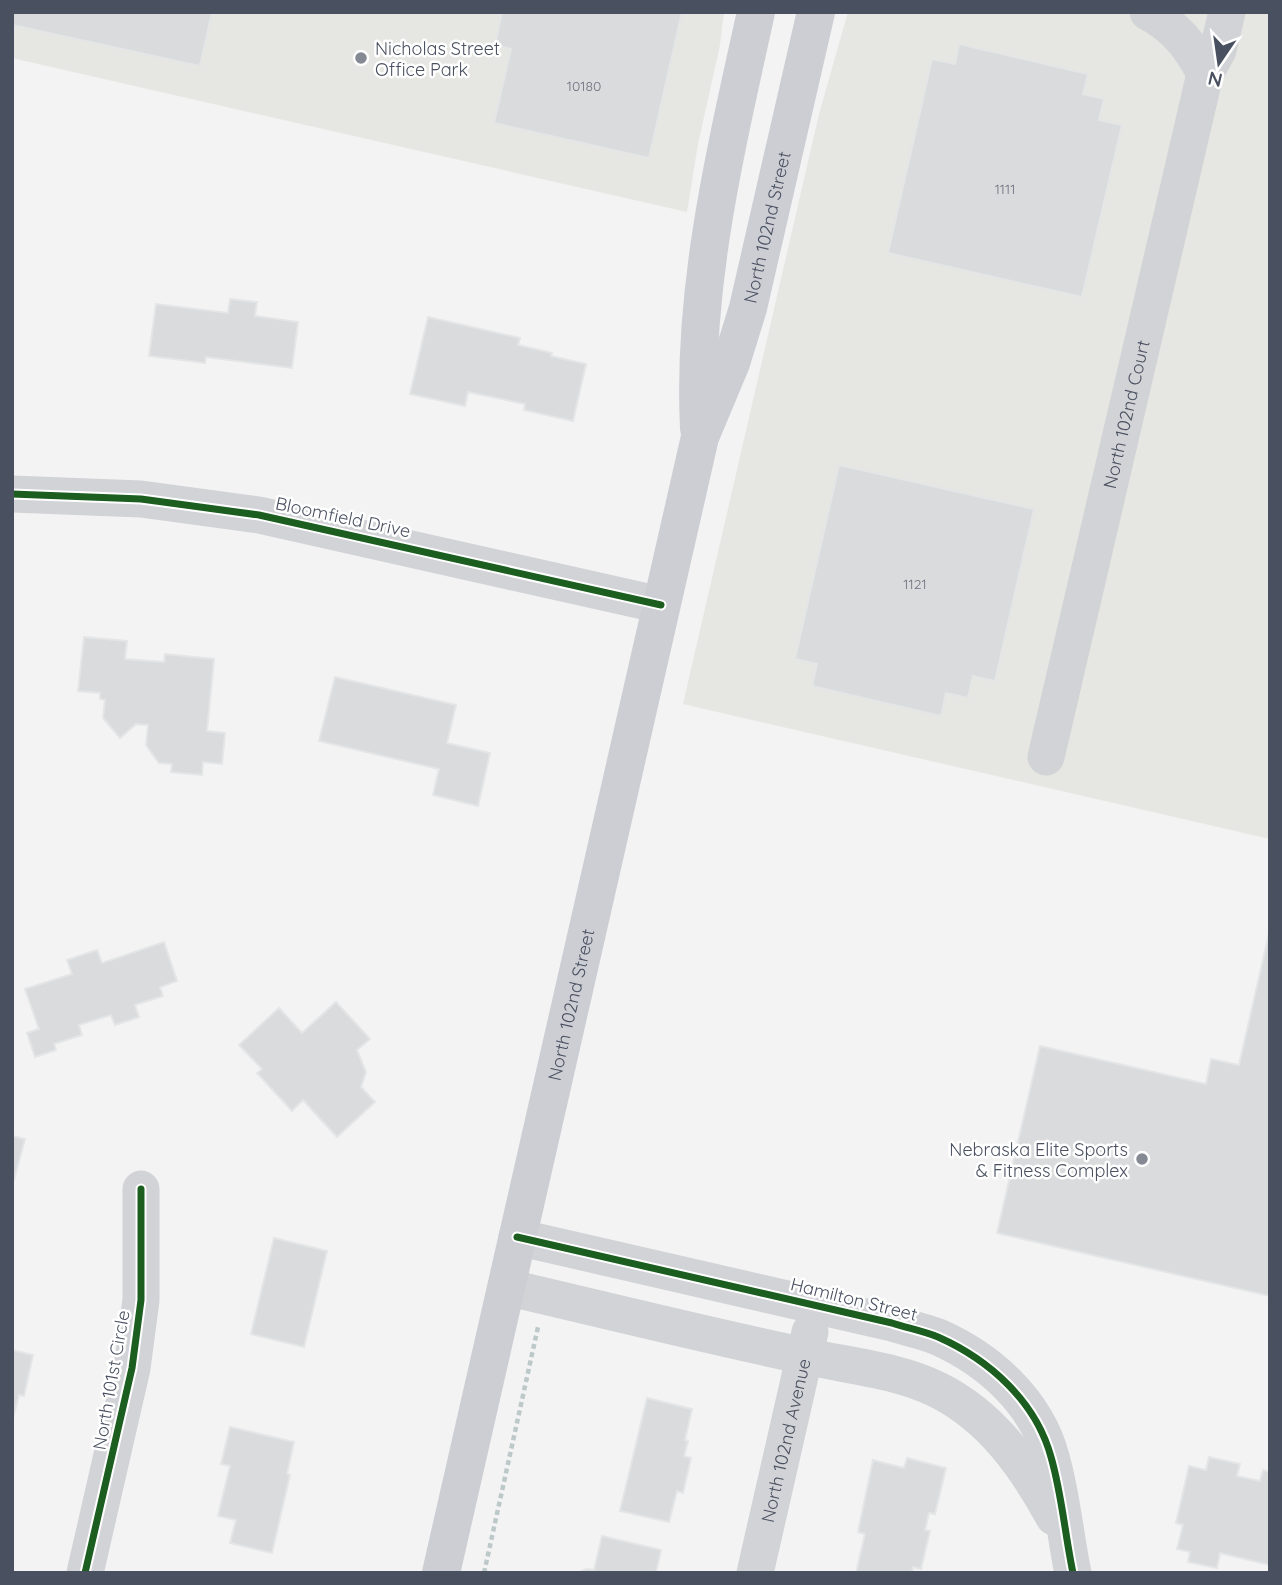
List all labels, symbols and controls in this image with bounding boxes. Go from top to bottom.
north arrow [1184,28,1254,98]
place label: Nicholas Street Office Park [375,37,500,81]
marker: Nicholas Street Office Park [353,50,369,66]
text: N [1206,66,1225,93]
house number: 10180 [567,77,601,95]
street label: North 102nd Street [738,149,795,305]
house number: 1111 [995,180,1015,198]
street label: North 102nd Court [1097,338,1154,491]
street label: Bloomfield Drive [273,491,413,543]
house number: 1121 [903,575,927,593]
street label: North 102nd Street [542,926,599,1083]
place label: Nebraska Elite Sports & Fitness Complex [949,1138,1128,1182]
marker: Nebraska Elite Sports & Fitness Complex [1134,1151,1150,1167]
street label: Hamilton Street [788,1272,920,1326]
street label: North 101st Circle [87,1308,135,1452]
street label: North 102nd Avenue [755,1356,815,1525]

